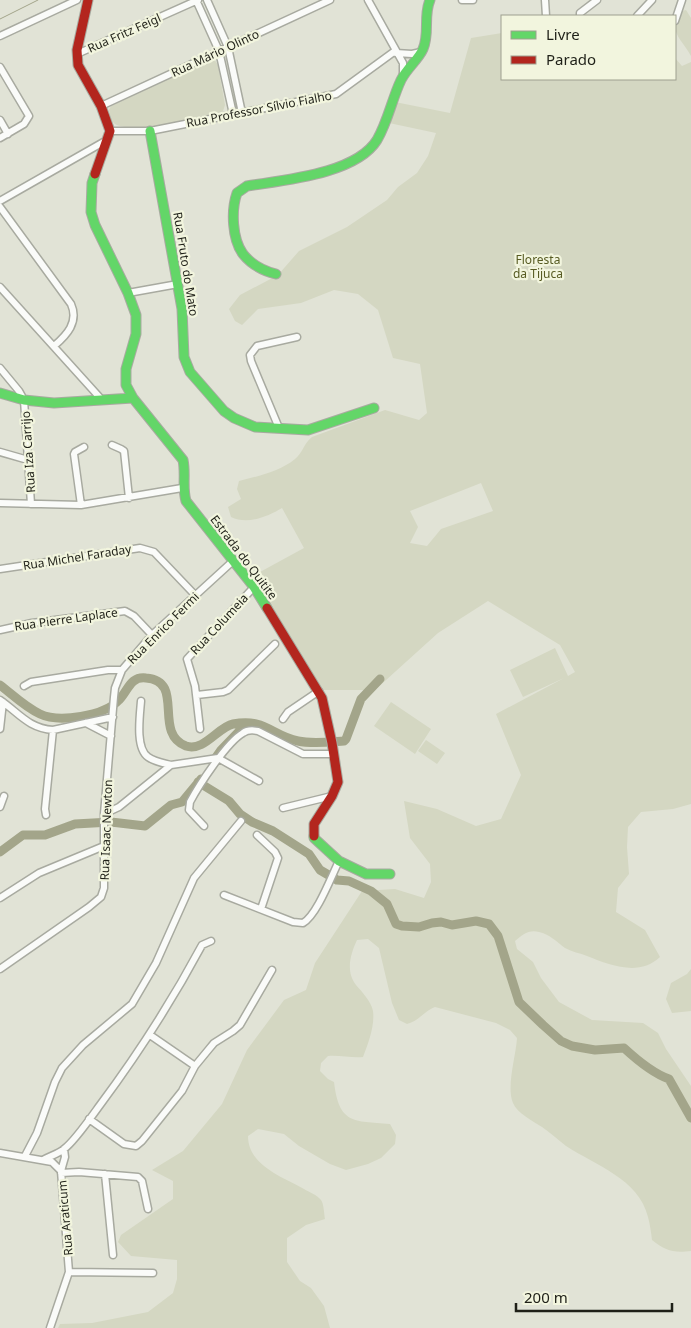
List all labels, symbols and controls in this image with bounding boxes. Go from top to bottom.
street label: Rua Fritz Feigl [85,9,163,57]
legend [501,15,676,80]
text: Livre [546,24,580,44]
street label: Rua Mário Olinto [168,25,262,81]
text: Parado [546,49,596,69]
street label: Rua Professor Sílvio Fialho [185,87,333,131]
street label: Rua Fruto do Mato [169,211,203,317]
park label: Floresta da Tijuca [513,251,563,282]
street label: Rua Iza Carrijo [17,411,39,493]
street label: Estrada do Quitite [207,511,282,603]
street label: Rua Michel Faraday [22,540,133,574]
street label: Rua Enrico Fermi [123,588,203,668]
street label: Rua Columeia [186,590,252,658]
street label: Rua Pierre Laplace [13,603,119,635]
street label: Rua Isaac Newton [96,779,116,881]
street label: Rua Araticum [53,1180,77,1256]
scale bar [516,1280,672,1312]
text: 200 m [524,1287,568,1307]

